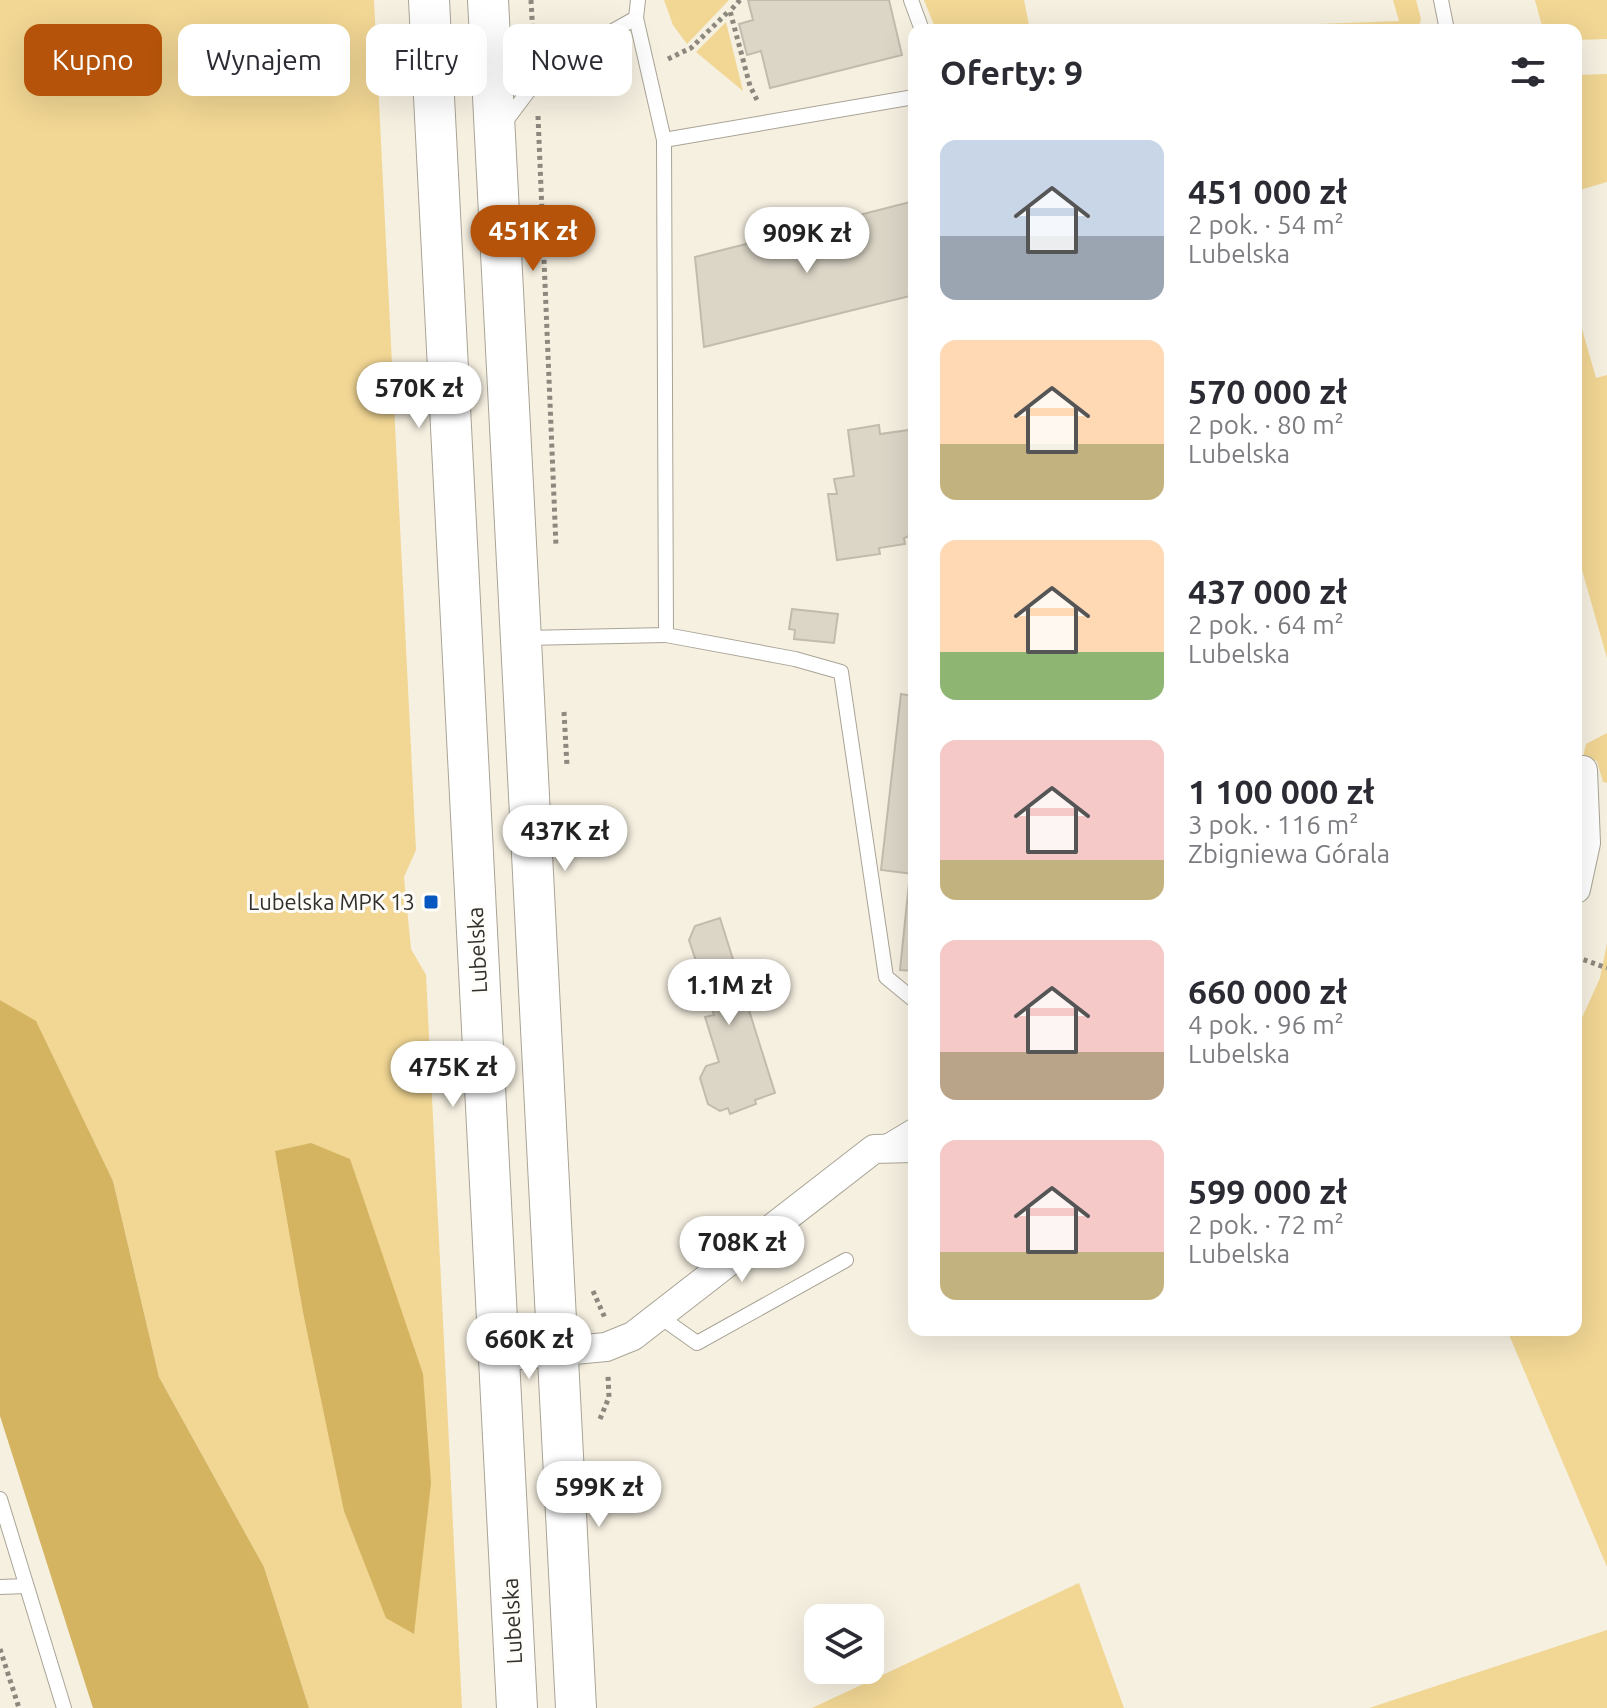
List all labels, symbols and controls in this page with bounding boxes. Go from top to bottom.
chip: Kupno [24,24,162,96]
chip: Wynajem [178,24,350,96]
chip: Filtry [366,24,487,96]
chip: Nowe [503,24,632,96]
icon: filters [1506,50,1550,94]
text: Oferty: 9 [940,53,1083,91]
icon: home [1004,172,1100,268]
text: 451 000 zł [1188,172,1347,210]
pin: 451K zł [459,205,607,273]
pin: 909K zł [733,207,881,275]
text: 2 pok. · 54 m² [1188,210,1344,239]
text: 451K zł [488,216,578,245]
text: 909K zł [762,218,852,247]
text: Lubelska [1188,239,1290,268]
pin: 570K zł [345,362,493,430]
icon: home [1004,372,1100,468]
text: 570 000 zł [1188,372,1347,410]
text: 570K zł [374,373,464,402]
text: 2 pok. · 80 m² [1188,410,1344,439]
text: Lubelska [1188,439,1290,468]
icon: home [1004,572,1100,668]
text: 437 000 zł [1188,572,1347,610]
text: 2 pok. · 64 m² [1188,610,1344,639]
text: Lubelska [1188,639,1290,668]
icon: home [1004,772,1100,868]
text: 1 100 000 zł [1188,772,1375,810]
pin: 437K zł [491,805,639,873]
text: 3 pok. · 116 m² [1188,810,1359,839]
text: 437K zł [520,816,610,845]
text: Zbigniewa Górala [1188,839,1390,868]
place label: Lubelska MPK 13 [248,889,415,914]
marker: Lubelska MPK 13 [422,893,440,911]
street label: Lubelska [462,906,491,994]
pin: 1.1M zł [655,959,803,1027]
text: 1.1M zł [686,970,772,999]
icon: home [1004,972,1100,1068]
text: 660 000 zł [1188,972,1347,1010]
text: 4 pok. · 96 m² [1188,1010,1344,1039]
text: Lubelska [1188,1039,1290,1068]
pin: 475K zł [379,1041,527,1109]
text: 475K zł [408,1052,498,1081]
icon: home [1004,1172,1100,1268]
text: 599 000 zł [1188,1172,1347,1210]
text: 2 pok. · 72 m² [1188,1210,1344,1239]
pin: 708K zł [668,1216,816,1284]
text: 708K zł [697,1227,787,1256]
text: Lubelska [1188,1239,1290,1268]
pin: 660K zł [455,1313,603,1381]
text: 660K zł [484,1324,574,1353]
pin: 599K zł [525,1461,673,1529]
text: 599K zł [554,1472,644,1501]
street label: Lubelska [497,1577,526,1665]
map controls [804,1604,884,1684]
button: layers [804,1604,884,1684]

